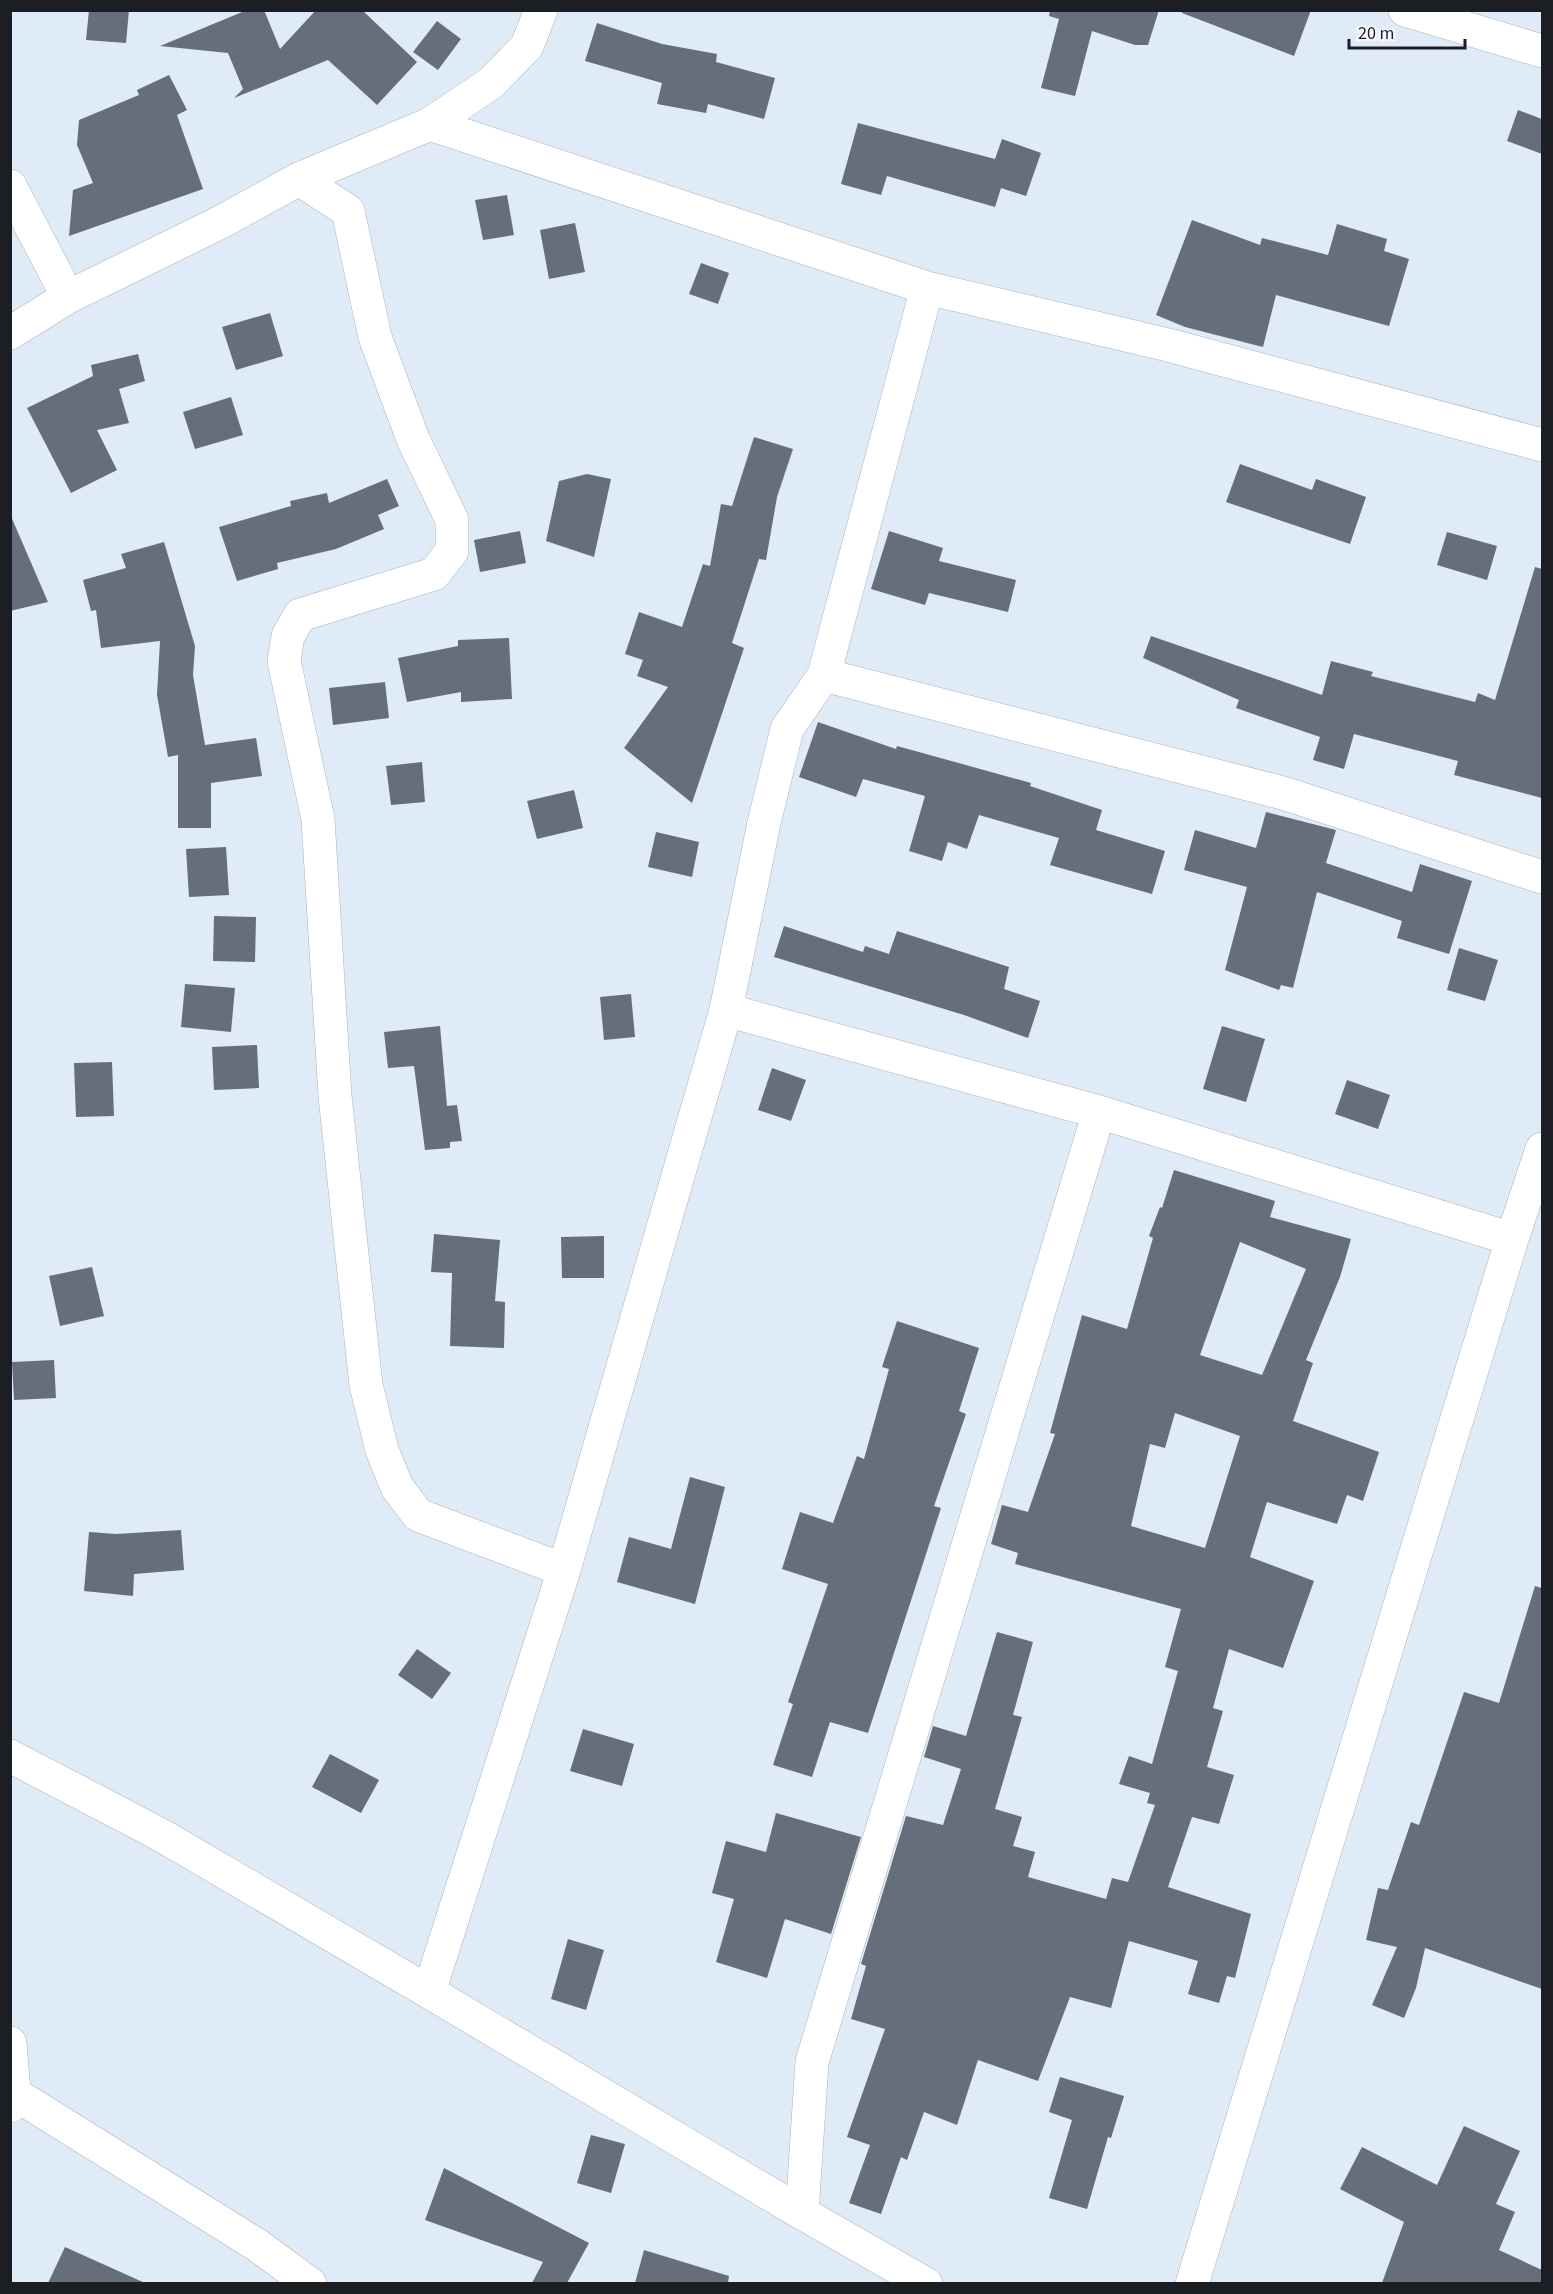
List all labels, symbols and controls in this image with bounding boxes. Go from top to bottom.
scale bar [1349,12,1464,50]
text: 20 m [1358,21,1394,46]

